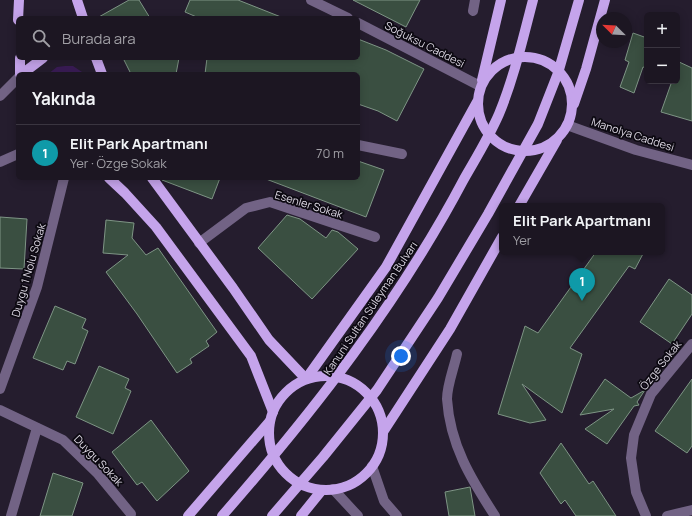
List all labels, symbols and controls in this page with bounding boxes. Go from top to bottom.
north arrow [596,12,632,48]
map controls [644,12,680,84]
button: + [644,12,680,48]
search box [16,16,360,60]
street label: Soğuksu Caddesi [382,17,468,71]
icon: search [30,27,52,49]
text: Burada ara [62,28,136,49]
button: − [644,48,680,84]
text: Yakında [32,87,96,110]
street label: Manolya Caddesi [589,113,677,155]
text: Elit Park Apartmanı [70,133,208,154]
text: 1 [42,144,48,162]
text: 70 m [316,144,344,162]
text: Yer · Özge Sokak [70,154,167,172]
street label: Esenler Sokak [273,187,345,222]
popup [499,203,665,255]
text: Elit Park Apartmanı [513,210,651,231]
street label: Duygu 1 Nolu Sokak [7,221,49,319]
text: Yer [513,231,532,249]
street label: Kanuni Sultan Süleyman Bulvarı [320,238,420,378]
pin: 1 [569,268,595,301]
street label: Özge Sokak [636,337,684,393]
your location [391,346,411,366]
street label: Duygu Sokak [71,431,127,489]

